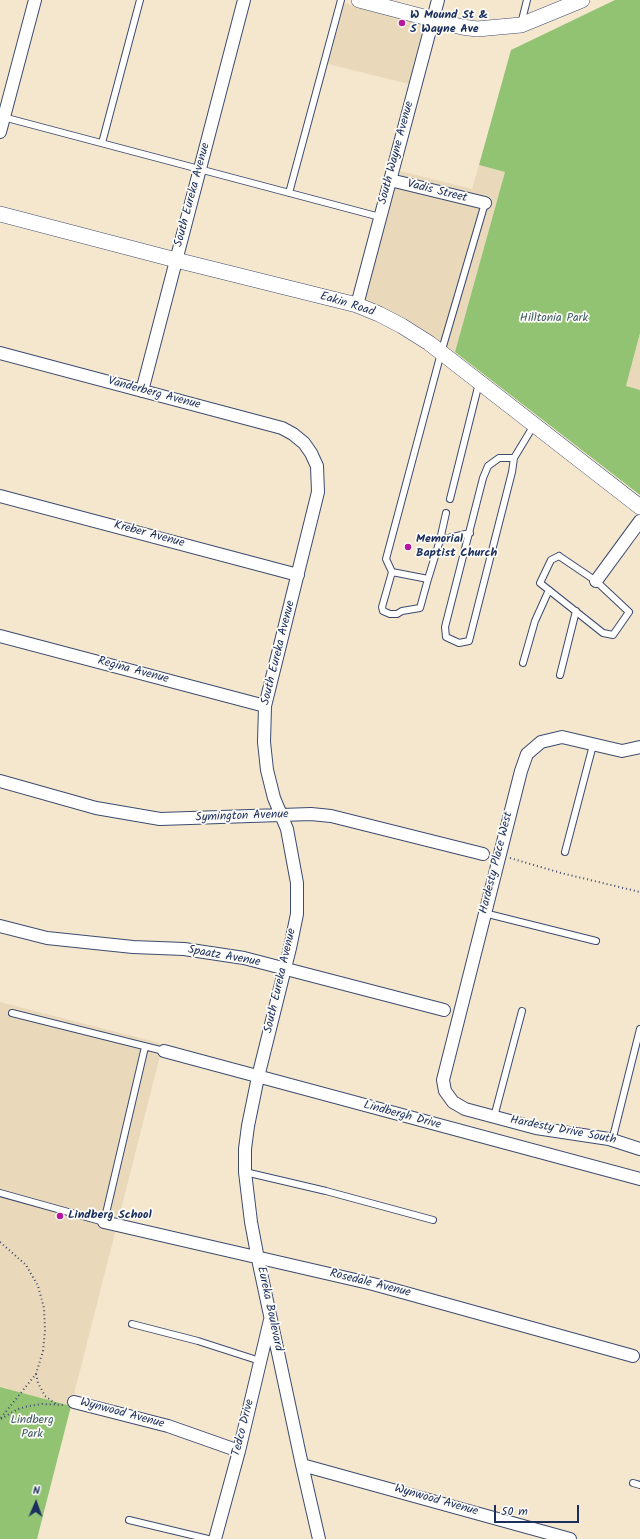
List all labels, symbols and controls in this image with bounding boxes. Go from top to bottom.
place label: W Mound St & S Wayne Ave [410,9,488,37]
marker: W Mound St & S Wayne Ave [397,18,407,28]
street label: South Wayne Avenue [376,100,418,206]
street label: South Eureka Avenue [172,141,214,249]
street label: Vadis Street [406,178,468,206]
street label: Eakin Road [318,290,376,320]
park label: Hilltonia Park [520,312,588,326]
street label: Vanderberg Avenue [106,375,202,413]
street label: Kreber Avenue [112,519,186,551]
place label: Memorial Baptist Church [416,533,497,561]
marker: Memorial Baptist Church [403,542,413,552]
street label: South Eureka Avenue [259,599,299,707]
street label: Regina Avenue [96,655,170,687]
street label: Symington Avenue [195,808,289,826]
street label: Hardesty Place West [477,811,517,915]
street label: South Eureka Avenue [262,927,300,1035]
street label: Spaatz Avenue [187,944,261,970]
street label: Lindbergh Drive [362,1099,442,1133]
street label: Hardesty Drive South [509,1114,617,1148]
place label: Lindberg School [68,1209,152,1223]
marker: Lindberg School [55,1211,65,1221]
street label: Eureka Boulevard [253,1265,285,1353]
street label: Rosedale Avenue [328,1267,412,1301]
street label: Wynwood Avenue [78,1396,166,1432]
street label: Tedco Drive [230,1398,258,1458]
park label: Lindberg Park [10,1414,54,1442]
text: N [33,1482,40,1500]
street label: Wynwood Avenue [392,1482,480,1520]
north arrow [16,1483,56,1523]
scale bar [496,1497,581,1523]
text: 50 m [501,1502,528,1521]

